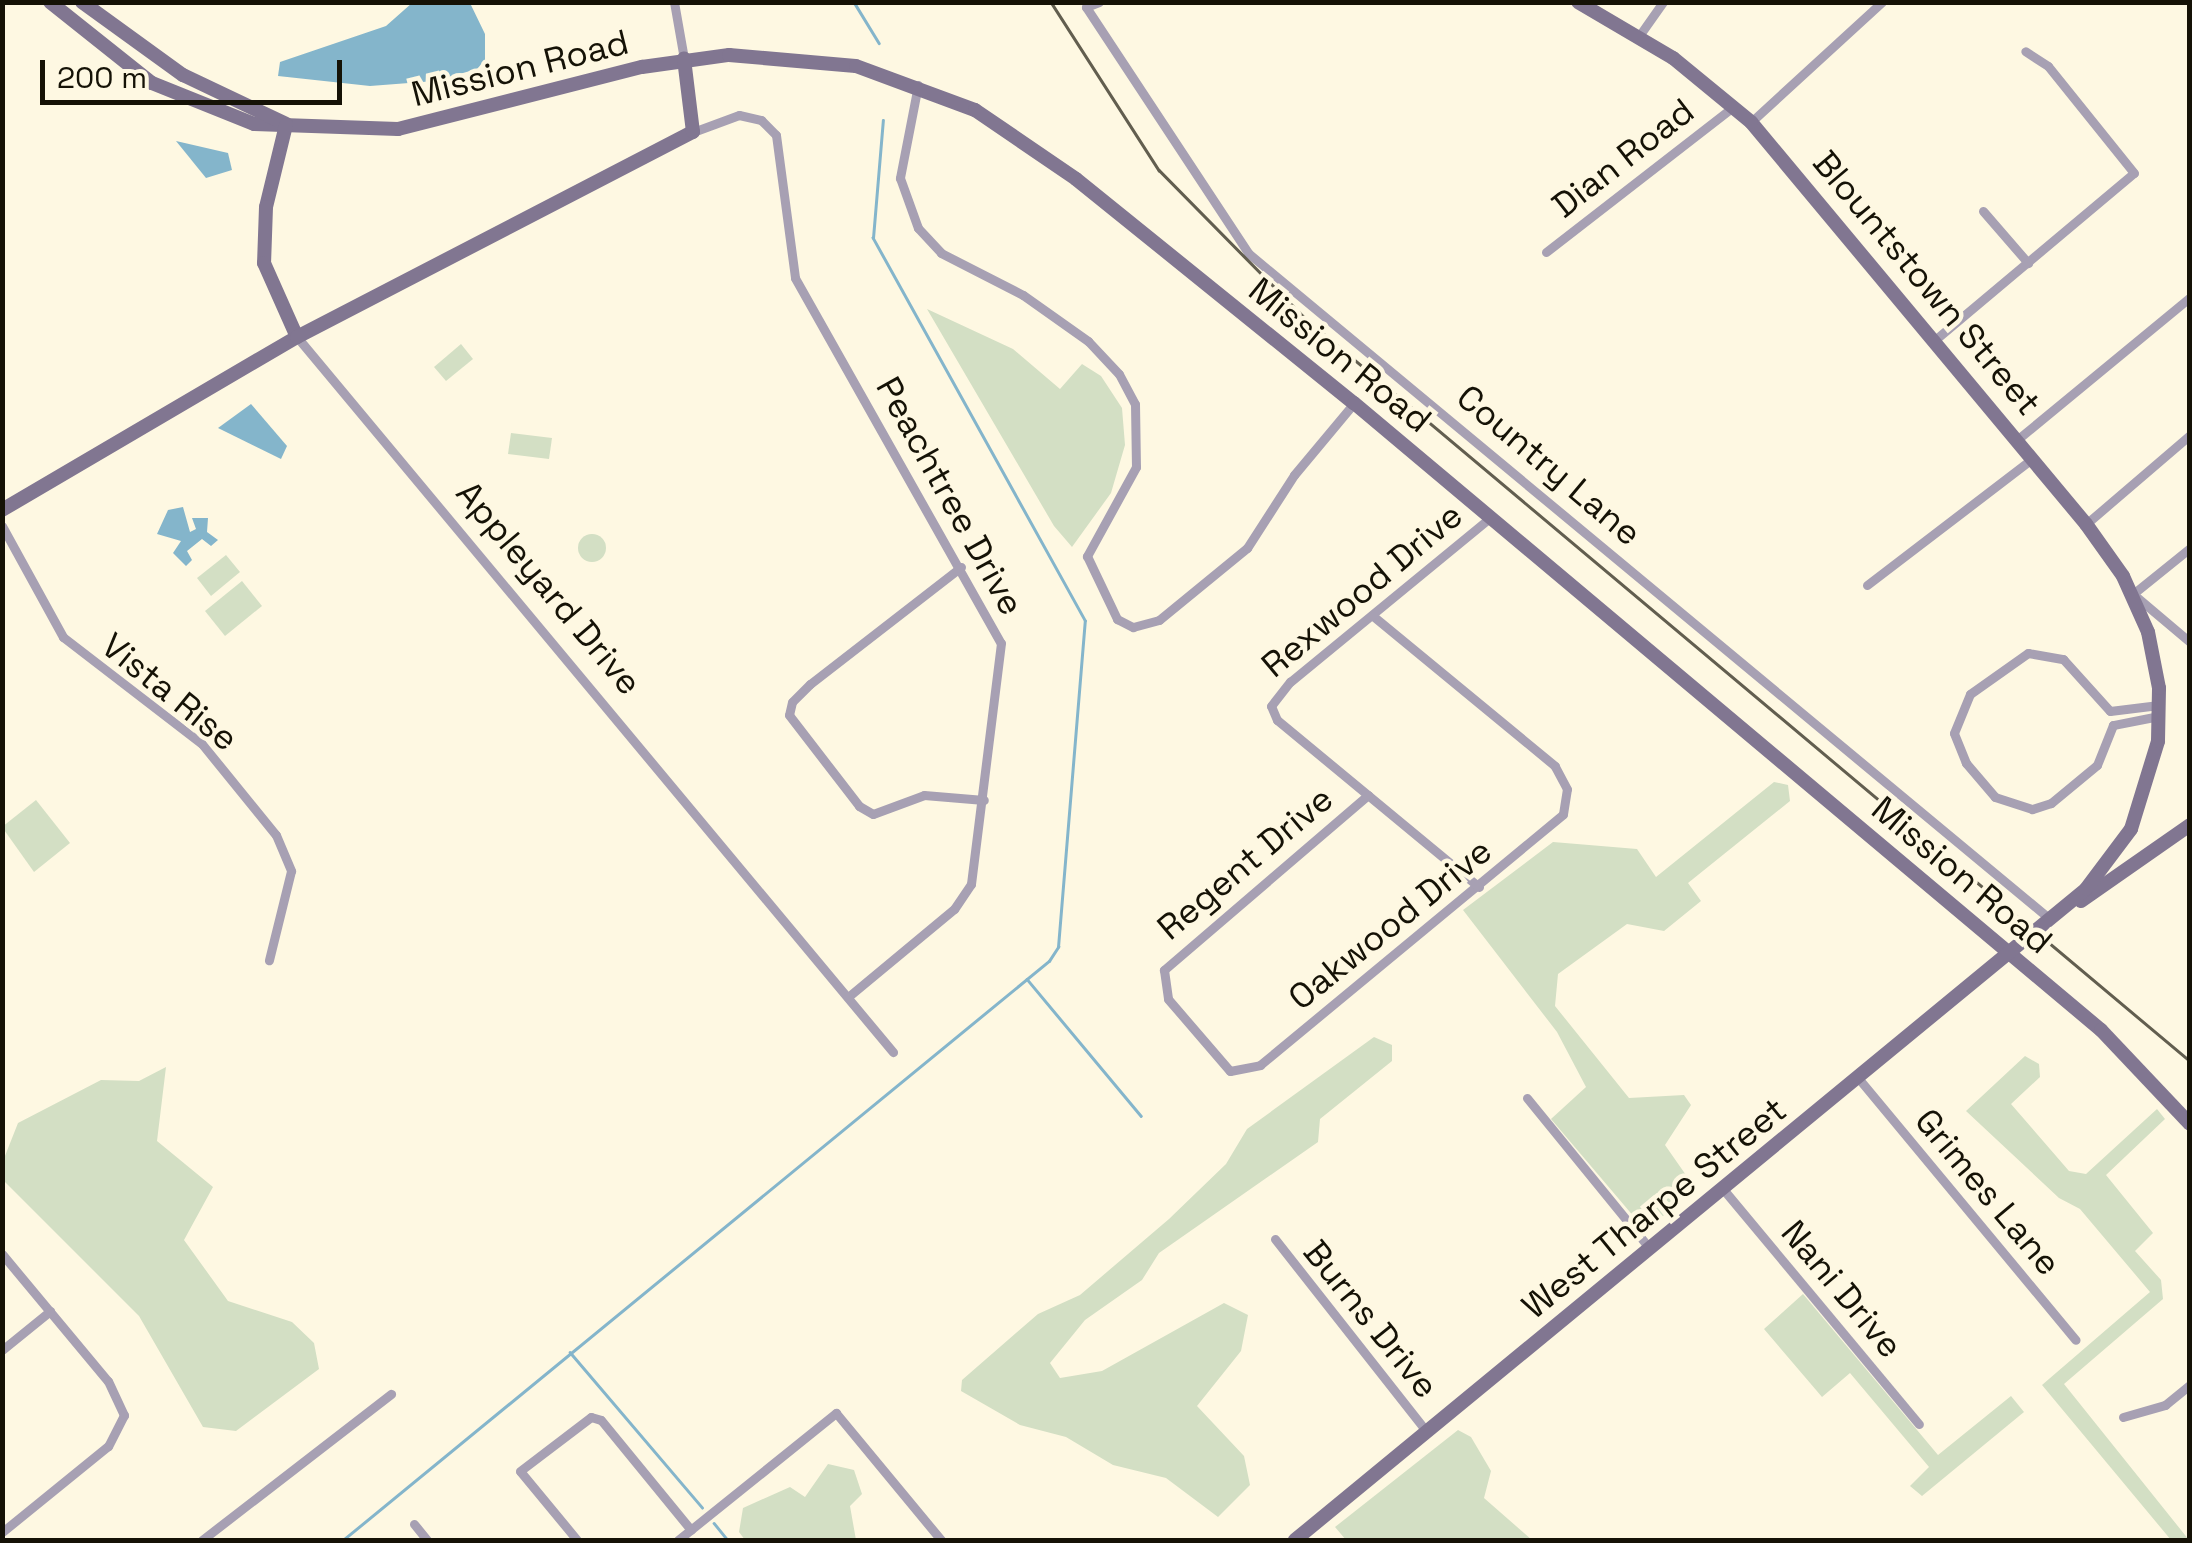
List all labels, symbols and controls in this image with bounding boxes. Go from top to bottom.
street label: Mission Road [407,21,633,115]
scale bar [45,40,348,102]
text: 200 m [57,58,147,97]
street label: Dian Road [1544,90,1702,226]
street label: Blountstown Street [1804,142,2050,424]
street label: Mission Road [1240,269,1440,441]
street label: Peachtree Drive [867,370,1033,622]
street label: Country Lane [1448,376,1650,554]
street label: Appleyard Drive [447,473,651,703]
street label: Rexwood Drive [1253,494,1471,686]
street label: Vista Rise [93,624,247,760]
street label: Regent Drive [1149,778,1341,948]
street label: Mission Road [1863,787,2061,963]
street label: Oakwood Drive [1280,829,1500,1019]
street label: West Tharpe Street [1513,1088,1795,1328]
street label: Grimes Lane [1906,1100,2070,1284]
street label: Nani Drive [1772,1212,1912,1366]
street label: Burns Drive [1295,1232,1447,1406]

